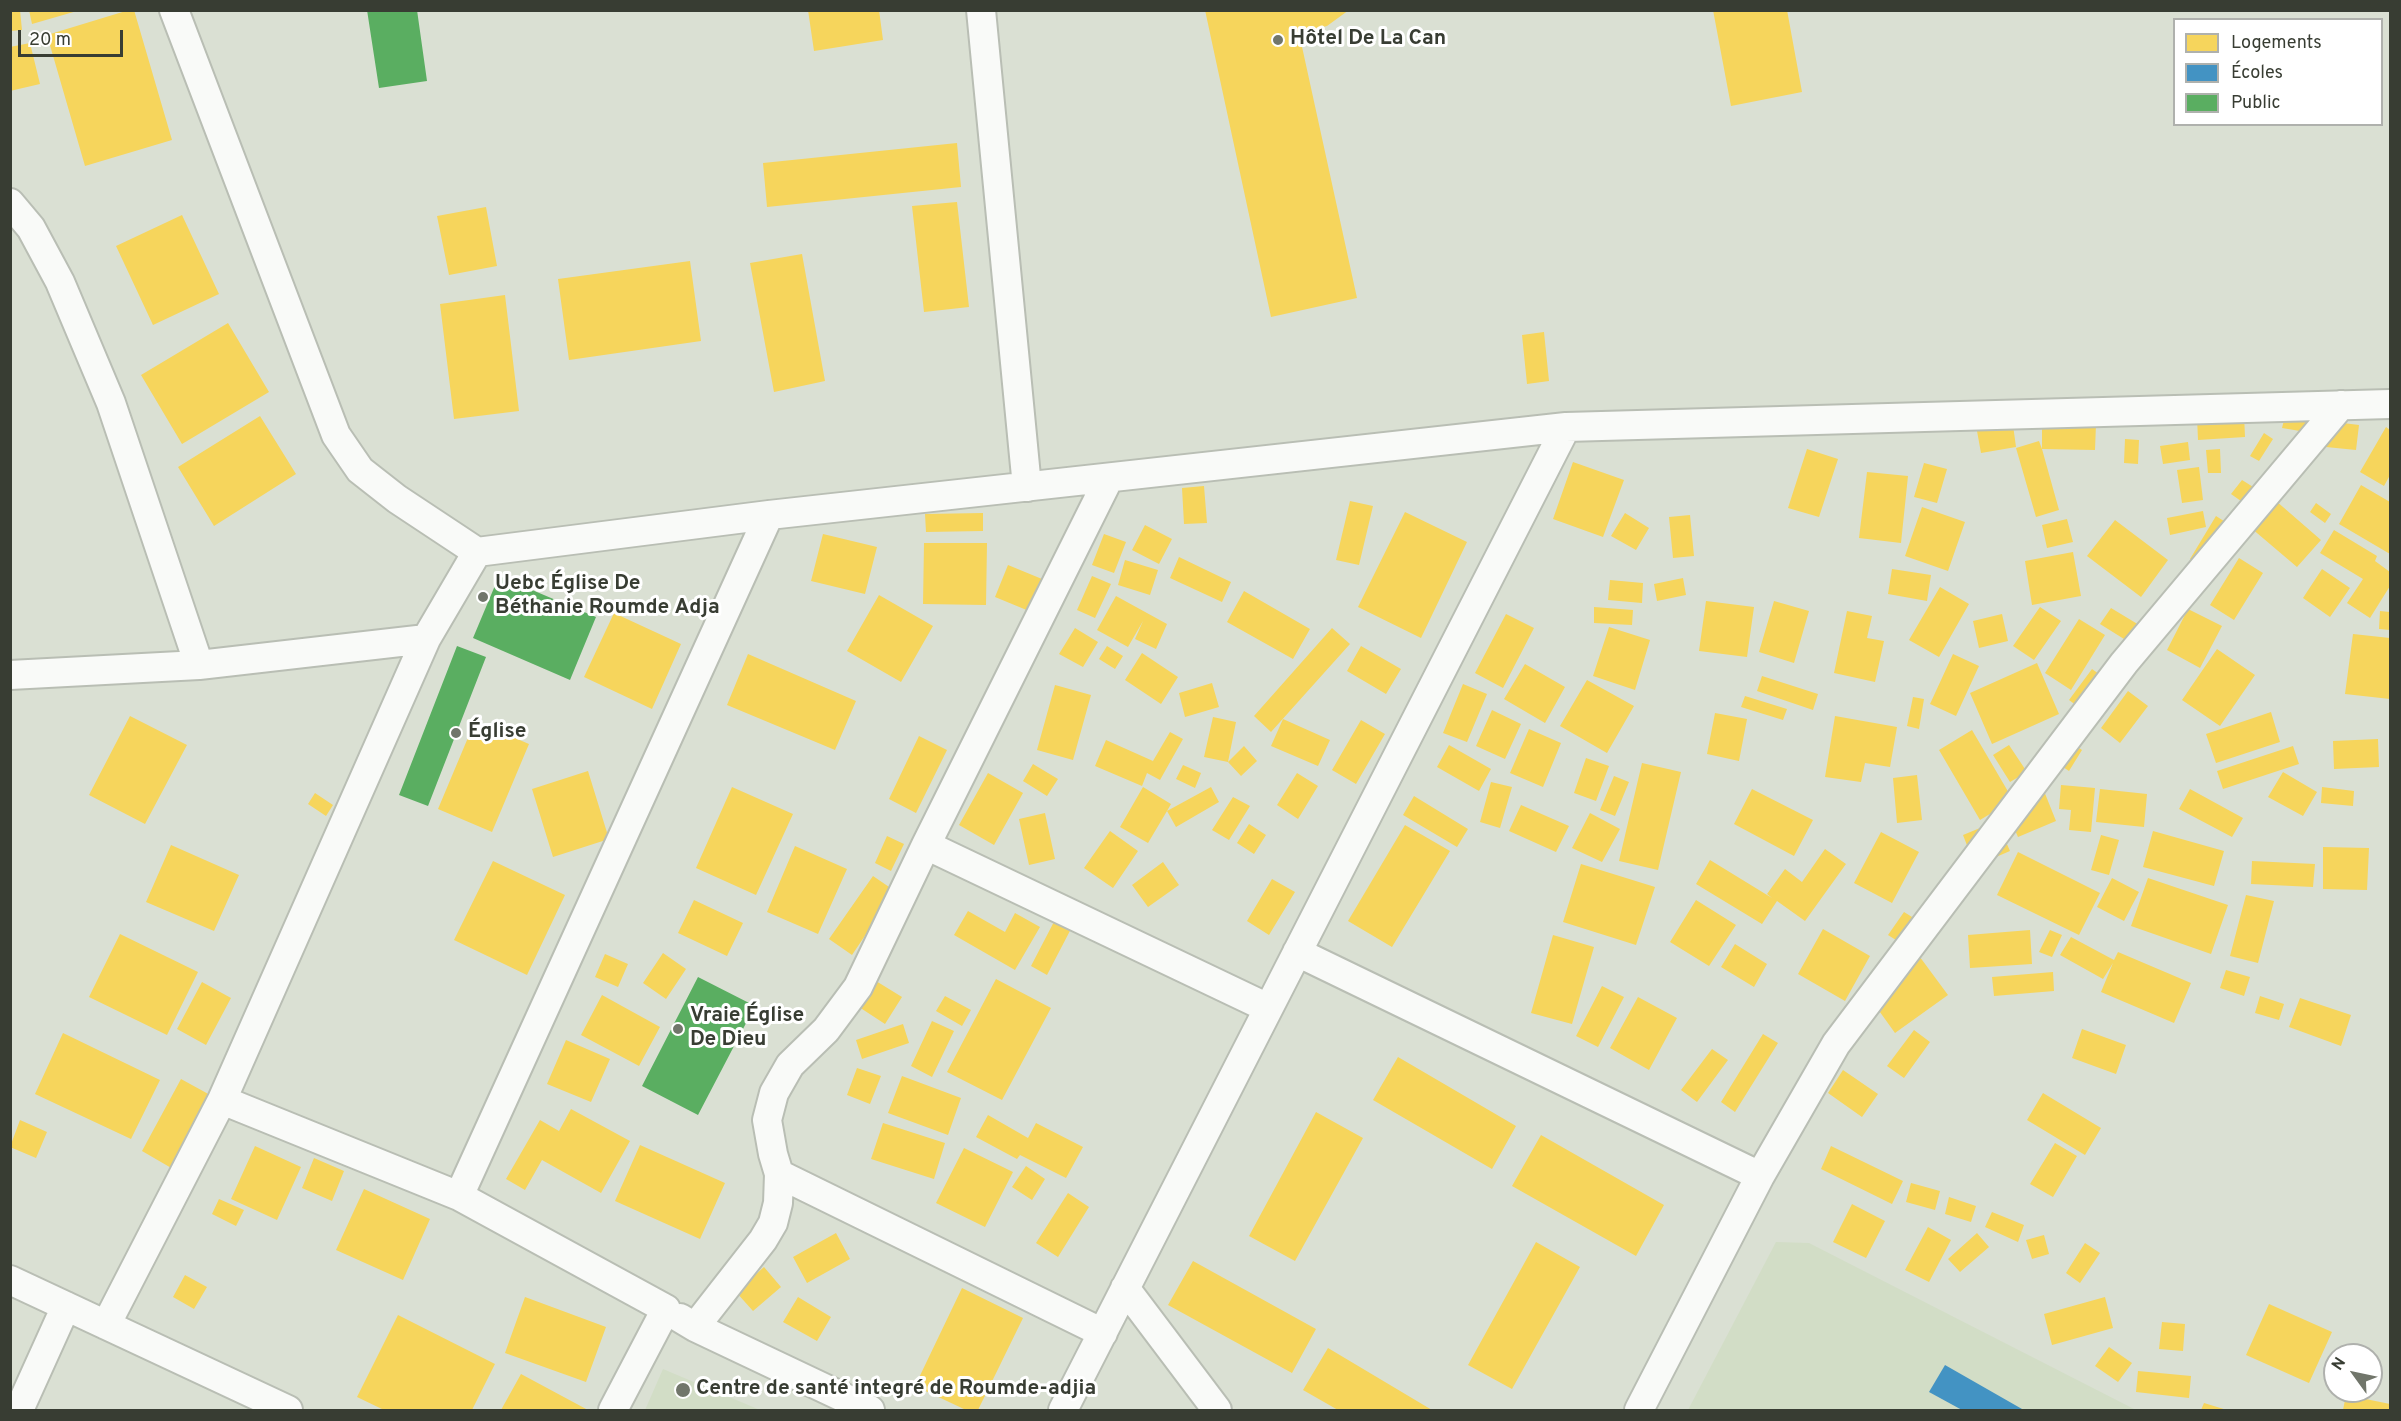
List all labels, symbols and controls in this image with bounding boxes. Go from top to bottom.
scale bar [21,18,126,56]
legend [2173,18,2383,126]
place label: Hôtel De La Can [1290,27,1446,53]
text: 20 m [29,29,71,52]
text: Logements [2231,32,2322,55]
marker: Hôtel De La Can [1271,33,1285,47]
text: Écoles [2231,62,2283,85]
text: Public [2231,92,2281,115]
place label: Uebc Église De Béthanie Roumde Adja [495,572,720,622]
marker: Uebc Église De Béthanie Roumde Adja [476,590,490,604]
place label: Église [468,720,526,746]
marker: Église [449,726,463,740]
place label: Vraie Église De Dieu [690,1004,804,1054]
marker: Vraie Église De Dieu [671,1022,685,1036]
north arrow [2323,1343,2383,1403]
text: N [2328,1354,2351,1375]
place label: Centre de santé integré de Roumde-adjia [696,1377,1096,1403]
marker: Centre de santé integré de Roumde-adjia [674,1381,692,1399]

